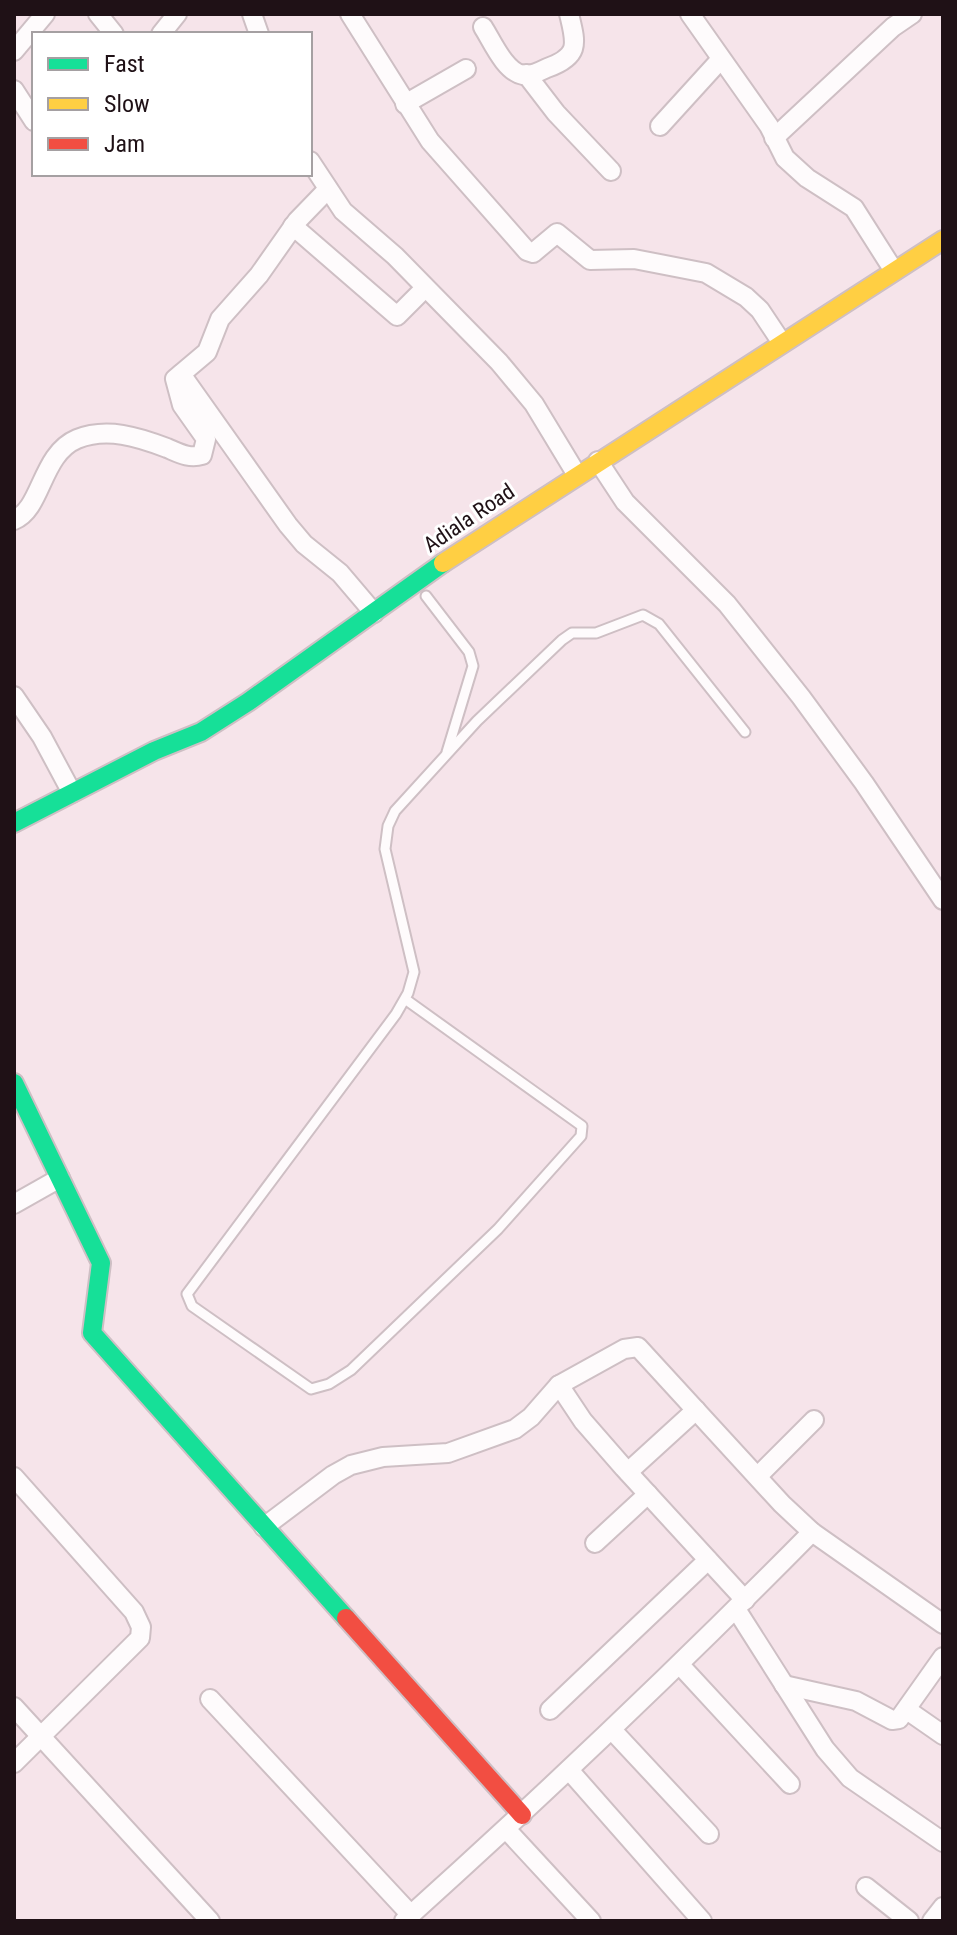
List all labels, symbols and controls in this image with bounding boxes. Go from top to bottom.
legend [32,32,312,176]
text: Fast [104,50,145,78]
text: Slow [104,90,150,118]
text: Jam [104,130,145,158]
street label: Adiala Road [419,479,519,557]

